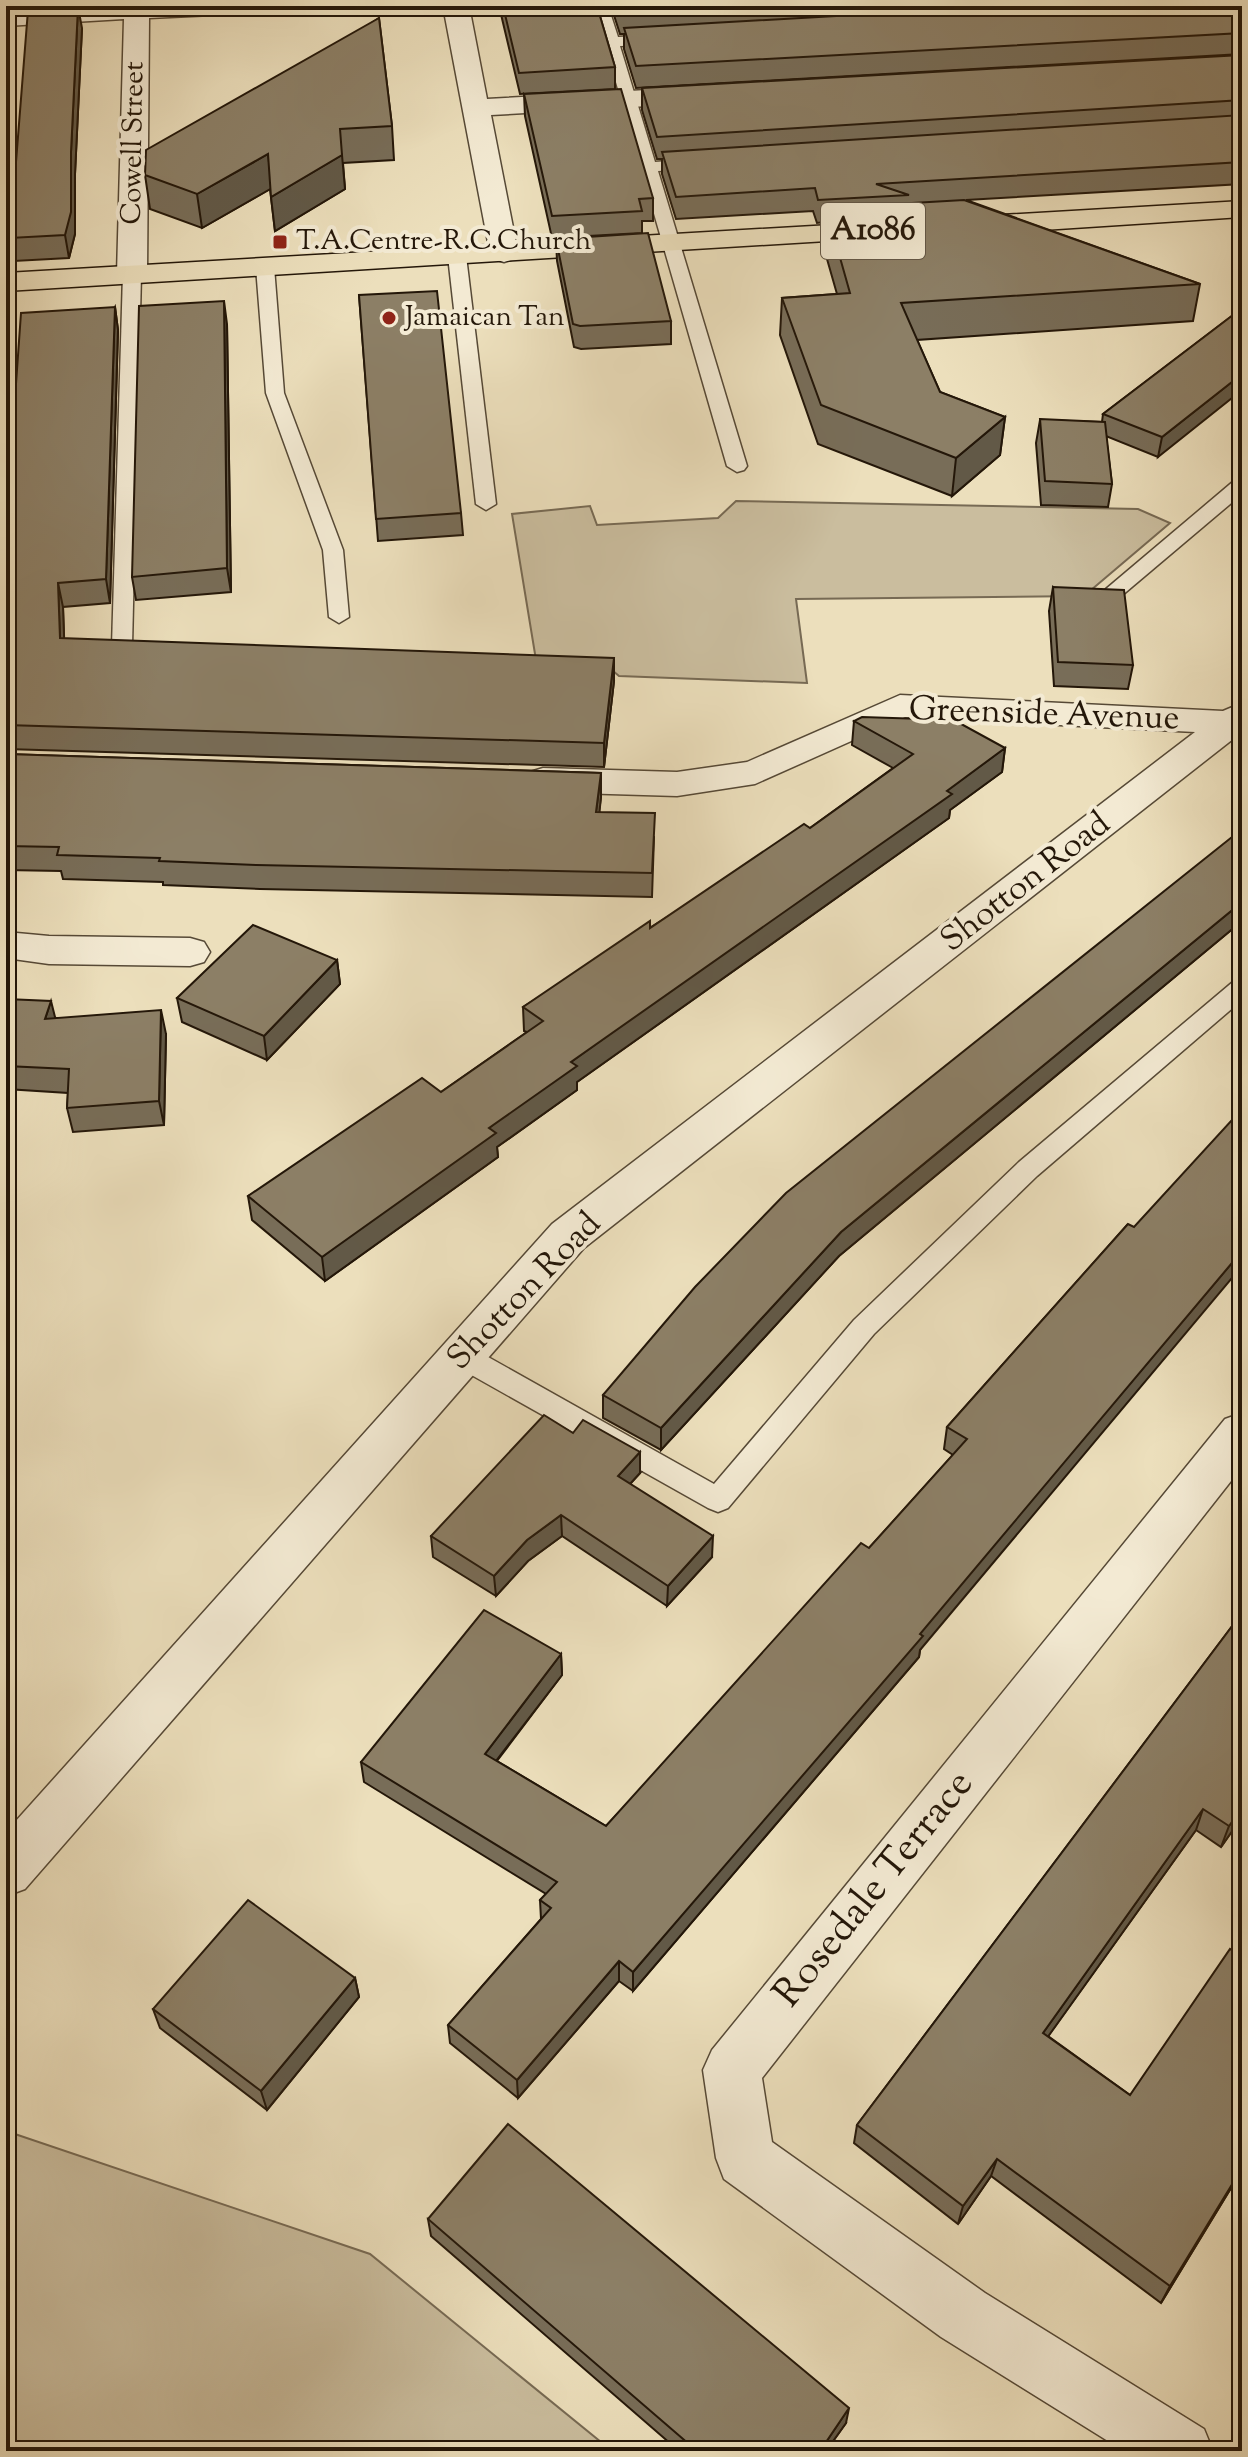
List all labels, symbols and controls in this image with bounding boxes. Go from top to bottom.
street label: Cowell Street [113,61,155,225]
road number: A1086 [821,203,925,259]
place label: T.A.Centre-R.C.Church [296,222,591,262]
marker: T.A.Centre-R.C.Church [271,233,289,251]
place label: Jamaican Tan [403,298,565,338]
marker: Jamaican Tan [380,309,398,327]
street label: Greenside Avenue [908,686,1180,744]
street label: Shotton Road [931,801,1121,965]
street label: Shotton Road [437,1202,613,1382]
street label: Rosedale Terrace [761,1759,989,2021]

